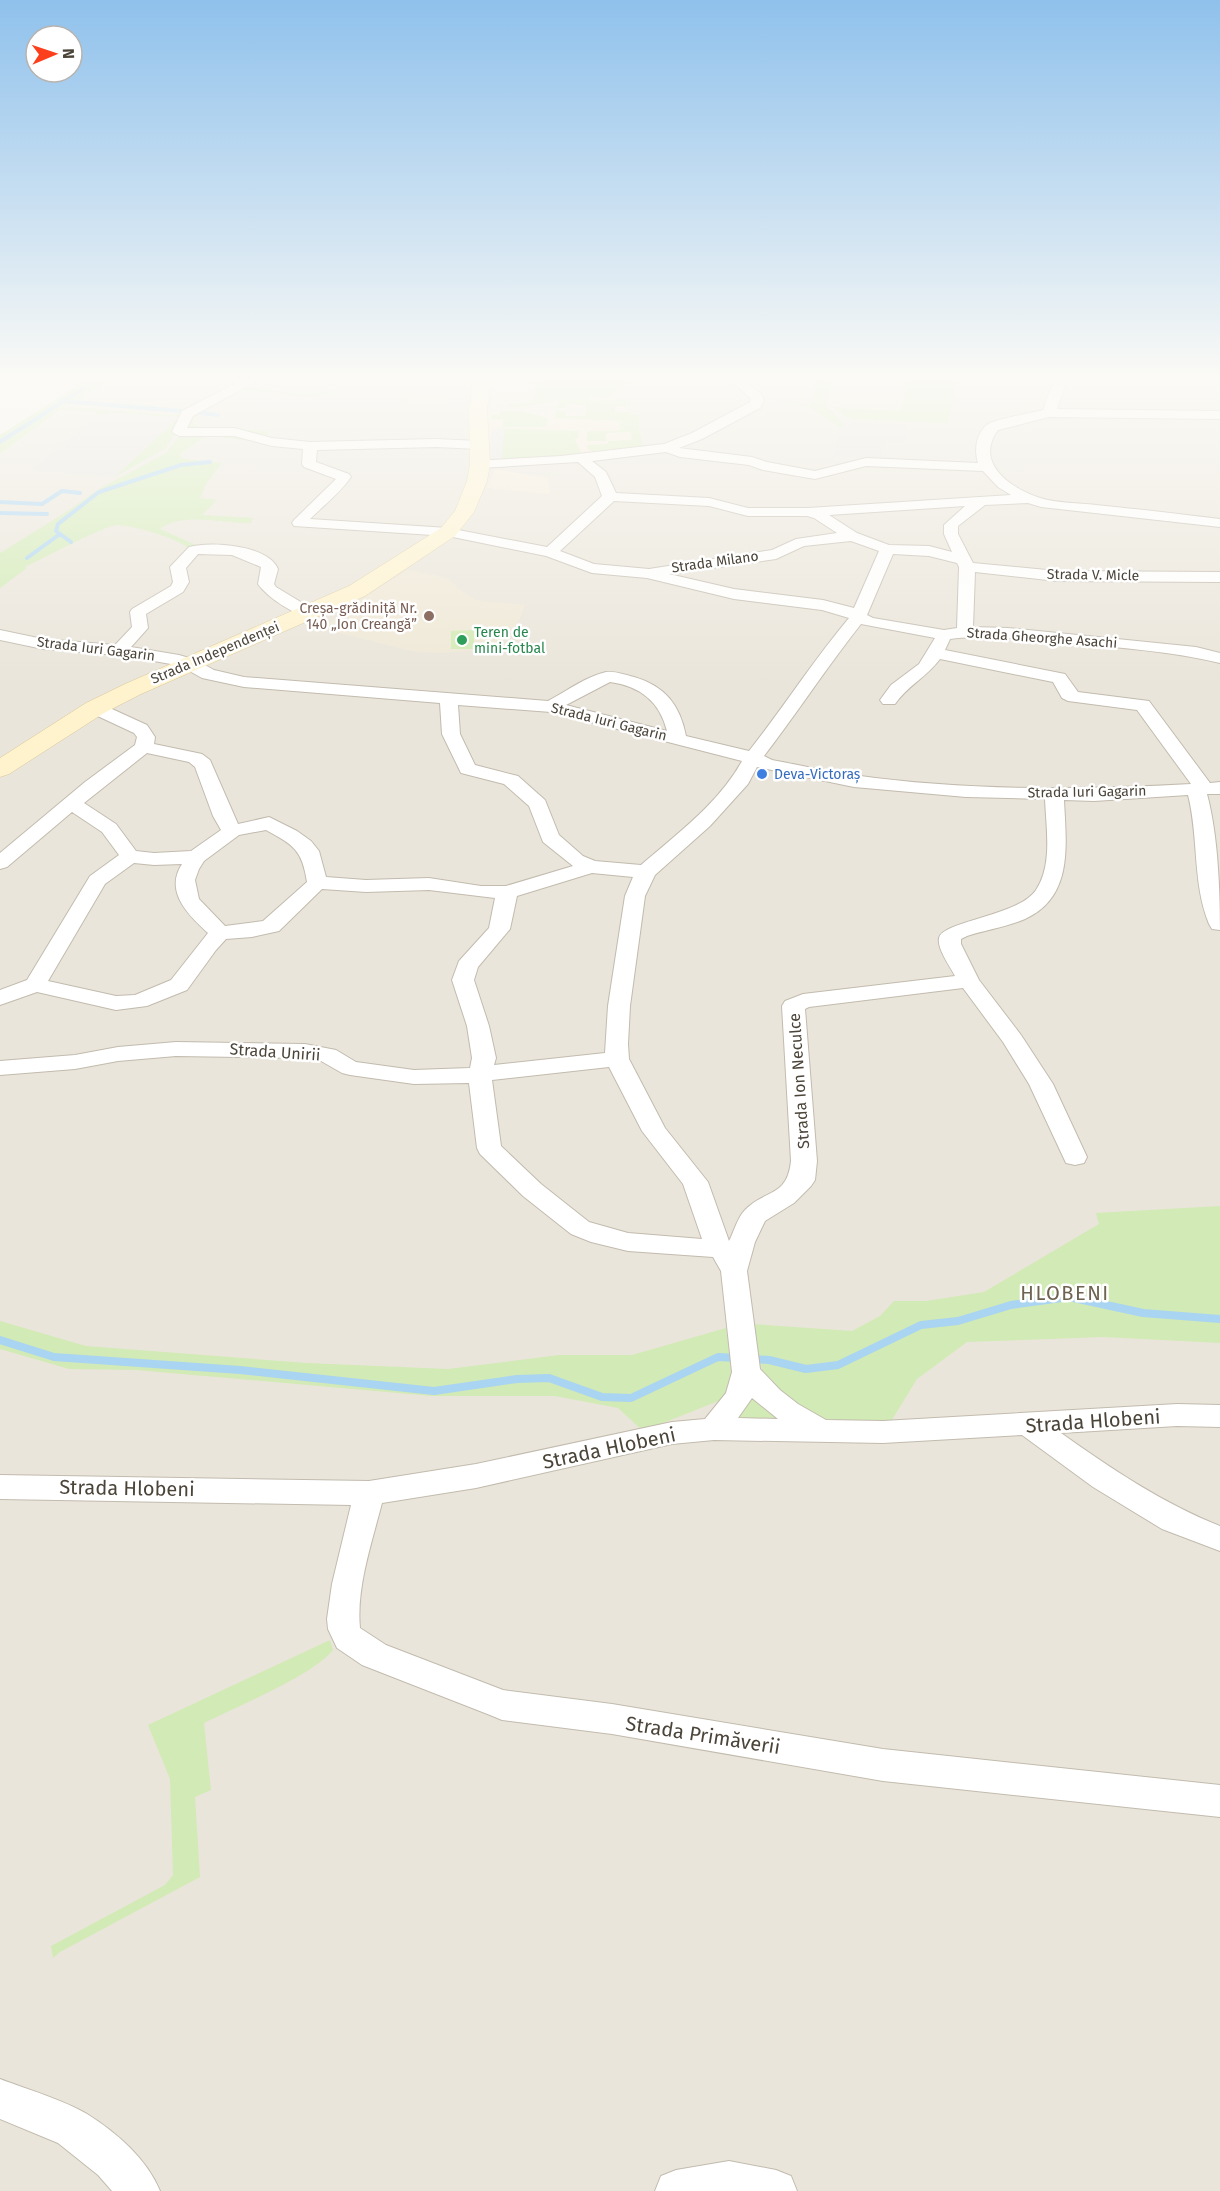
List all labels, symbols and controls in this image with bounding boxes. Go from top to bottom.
north arrow [24,24,84,84]
text: N [59,48,78,59]
street label: Strada Milano [670,547,760,577]
street label: Strada V. Micle [1047,566,1139,584]
place label: Creșa-grădiniță Nr. 140 „Ion Creangă” [299,600,417,633]
marker: Creșa-grădiniță Nr. 140 „Ion Creangă” [422,609,436,623]
street label: Strada Independenței [148,618,282,689]
place label: Teren de mini-fotbal [474,624,545,657]
street label: Strada Gheorghe Asachi [966,624,1118,652]
street label: Strada Iuri Gagarin [36,633,156,665]
marker: Teren de mini-fotbal [455,633,469,647]
street label: Strada Iuri Gagarin [549,699,669,745]
place label: Deva-Victoraș [774,766,861,784]
marker: Deva-Victoraș [755,767,769,781]
street label: Strada Iuri Gagarin [1027,782,1147,802]
street label: Strada Ion Neculce [785,1012,813,1150]
street label: Strada Unirii [229,1039,321,1065]
district label: HLOBENI [1020,1281,1110,1305]
street label: Strada Hlobeni [1025,1404,1161,1438]
street label: Strada Hlobeni [540,1422,678,1474]
street label: Strada Hlobeni [59,1475,195,1501]
street label: Strada Primăverii [624,1711,782,1759]

